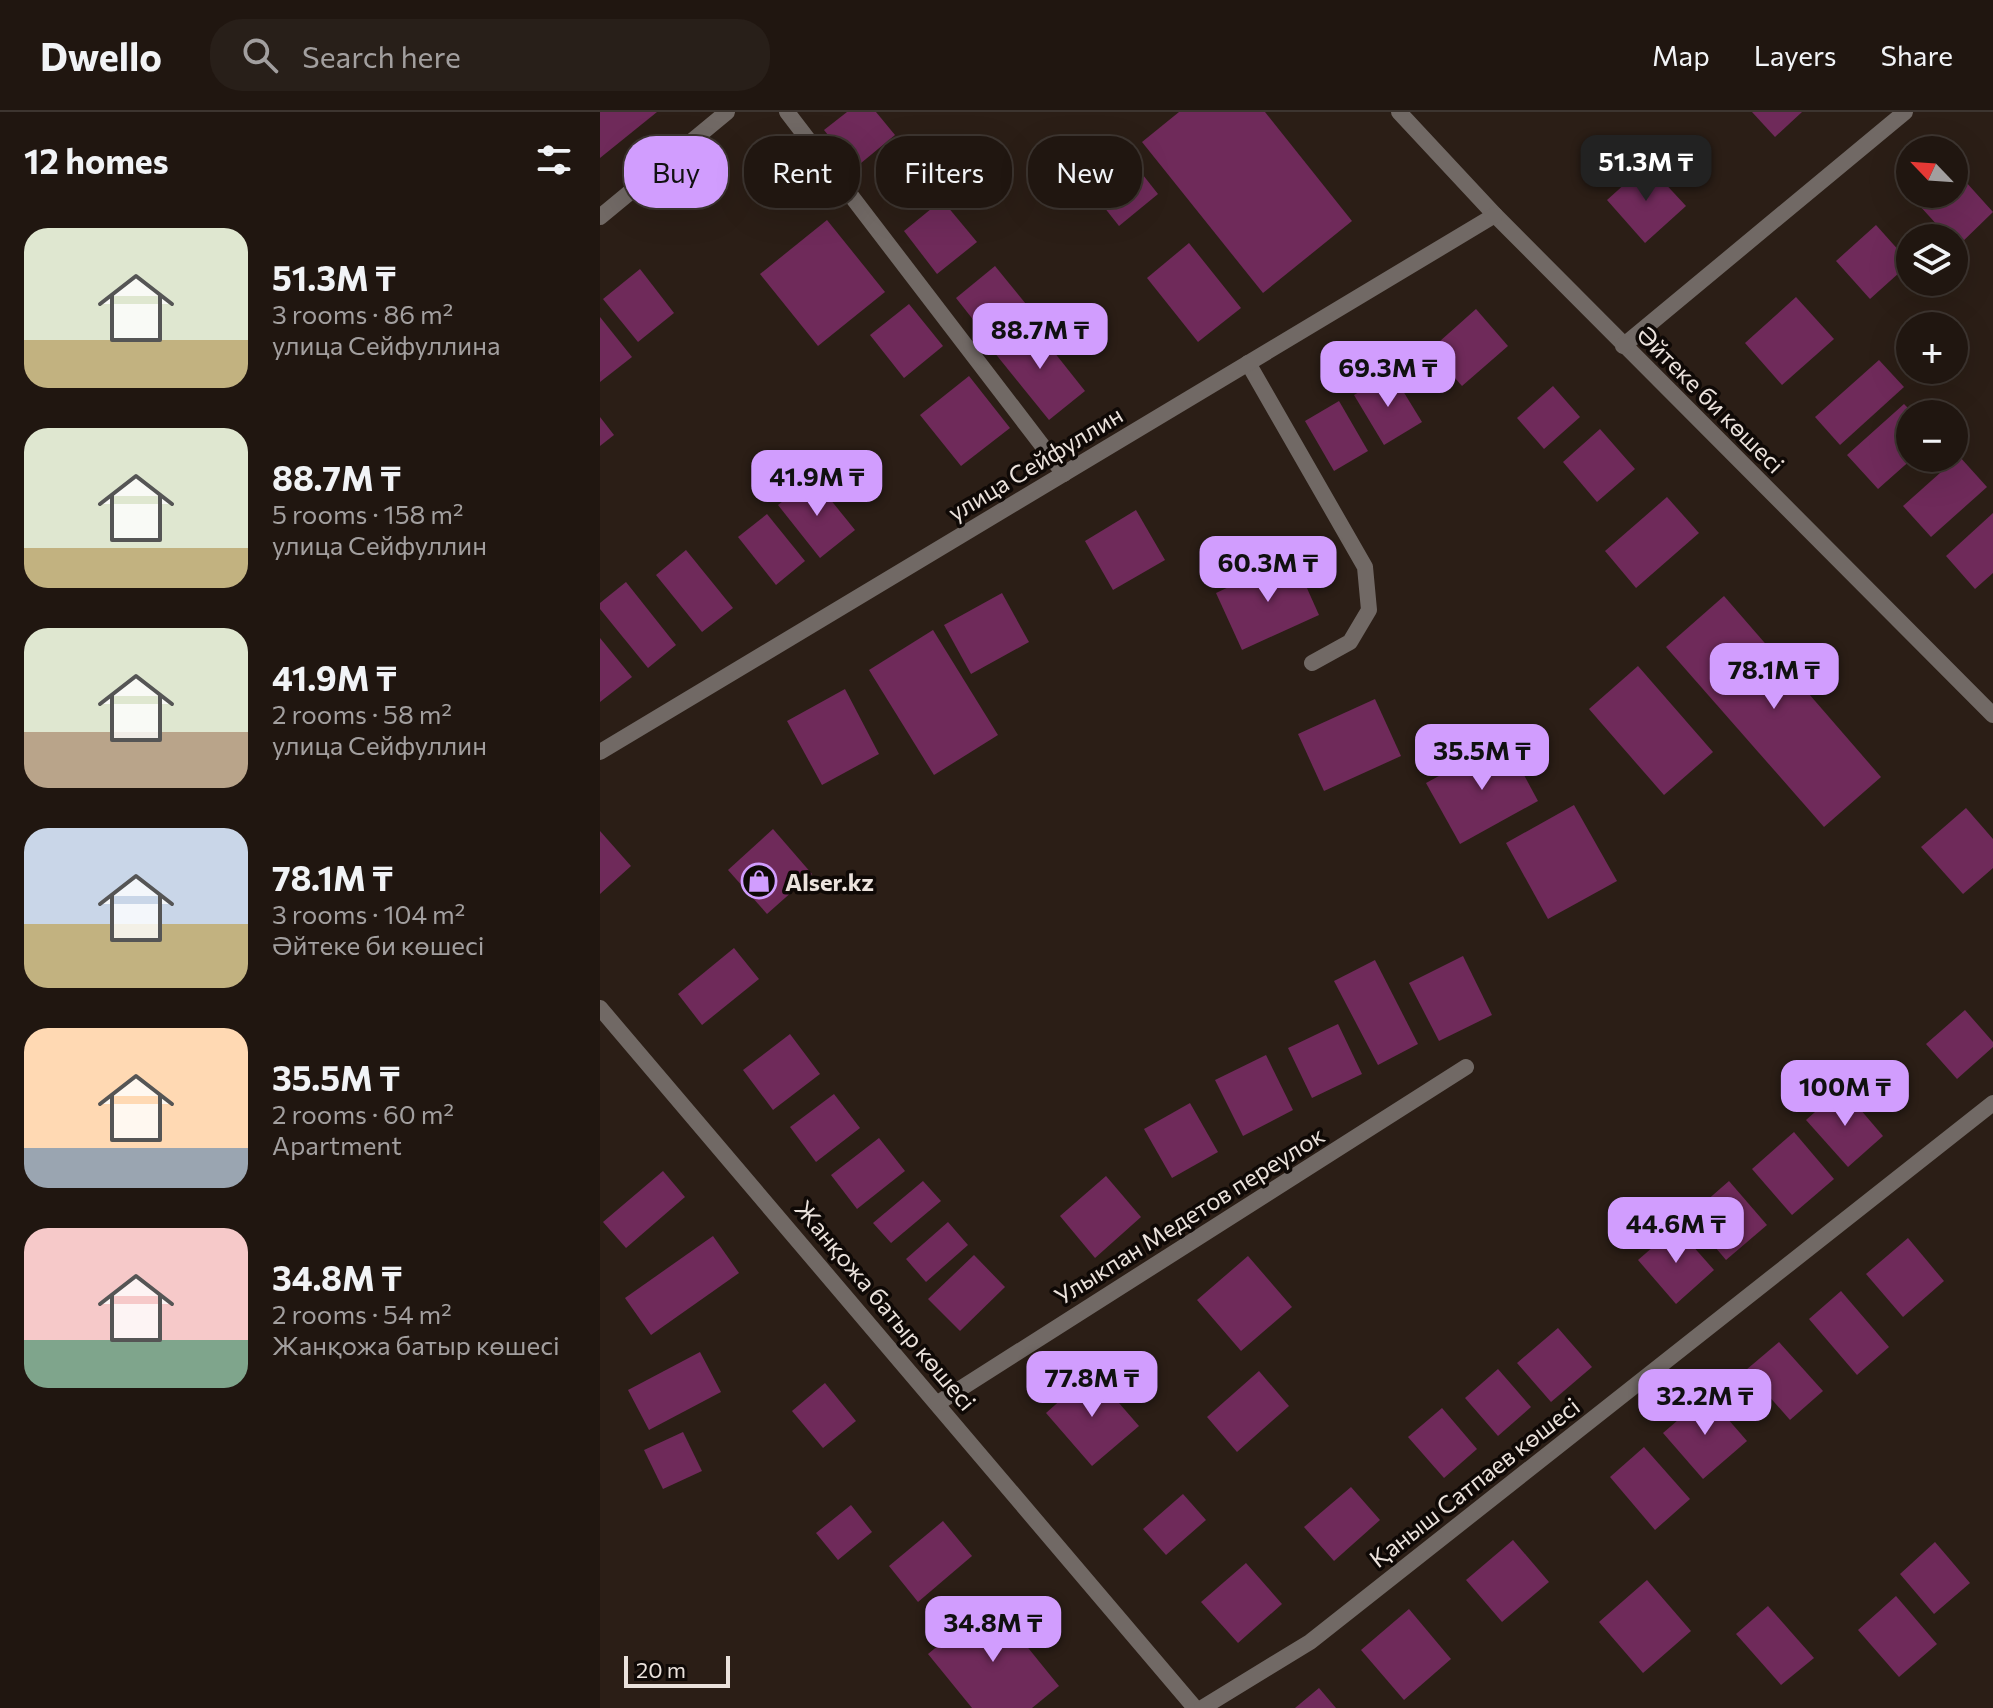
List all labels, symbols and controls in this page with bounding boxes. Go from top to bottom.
search box [210,19,770,91]
text: Dwello [40,32,162,79]
icon: search [238,33,282,77]
text: Search here [302,37,461,74]
text: Map [1652,38,1710,72]
text: Layers [1754,38,1836,72]
text: Share [1880,38,1953,72]
pin: 51.3M ₸ [1572,135,1720,203]
chip: Buy [624,136,728,208]
chip: Rent [744,136,860,208]
chip: Filters [876,136,1012,208]
chip: New [1028,136,1142,208]
north arrow [1896,136,1968,208]
map controls [1896,136,1968,472]
icon: filters [532,138,576,182]
text: 12 homes [24,139,169,181]
text: 51.3M ₸ [1599,145,1693,176]
button: layers [1896,224,1968,296]
text: 51.3M ₸ [272,256,396,298]
icon: home [88,260,184,356]
text: 3 rooms · 86 m² [272,298,453,329]
pin: 88.7M ₸ [966,303,1114,371]
button: + [1896,312,1968,384]
text: 88.7M ₸ [991,313,1089,344]
street label: Әйтеке би көшесі [1631,319,1791,479]
text: улица Сейфуллина [272,329,501,360]
pin: 69.3M ₸ [1314,341,1462,409]
text: 69.3M ₸ [1338,351,1438,382]
street label: улица Сейфуллин [942,399,1128,527]
button: − [1896,400,1968,472]
pin: 41.9M ₸ [743,450,891,518]
text: 88.7M ₸ [272,456,401,498]
icon: home [88,460,184,556]
text: 41.9M ₸ [769,460,865,491]
text: 5 rooms · 158 m² [272,498,463,529]
text: улица Сейфуллин [272,529,487,560]
pin: 60.3M ₸ [1194,536,1342,604]
text: 60.3M ₸ [1218,546,1318,577]
pin: 78.1M ₸ [1700,643,1848,711]
text: 78.1M ₸ [1728,653,1820,684]
text: 41.9M ₸ [272,656,397,698]
icon: home [88,660,184,756]
text: 2 rooms · 58 m² [272,698,452,729]
pin: 35.5M ₸ [1408,724,1556,792]
text: улица Сейфуллин [272,729,487,760]
text: 35.5M ₸ [1433,734,1531,765]
text: 78.1M ₸ [272,856,393,898]
icon: home [88,860,184,956]
shop icon: Alser.kz [740,862,778,900]
place label: Alser.kz [785,867,874,896]
text: 3 rooms · 104 m² [272,898,465,929]
text: Әйтеке би көшесі [272,929,485,960]
text: 35.5M ₸ [272,1056,400,1098]
icon: home [88,1060,184,1156]
pin: 100M ₸ [1780,1060,1910,1128]
text: 100M ₸ [1799,1070,1891,1101]
text: 2 rooms · 60 m² [272,1098,454,1129]
street label: Улыкпан Медетов переулок [1049,1120,1329,1310]
text: Apartment [272,1129,402,1160]
street label: Жанқожа батыр көшесі [790,1194,982,1416]
pin: 44.6M ₸ [1602,1197,1750,1265]
text: 44.6M ₸ [1626,1207,1726,1238]
text: 34.8M ₸ [272,1256,402,1298]
icon: home [88,1260,184,1356]
text: 2 rooms · 54 m² [272,1298,452,1329]
text: Жанқожа батыр көшесі [272,1329,560,1360]
pin: 77.8M ₸ [1018,1351,1166,1419]
text: 77.8M ₸ [1044,1361,1140,1392]
pin: 32.2M ₸ [1631,1369,1779,1437]
text: 32.2M ₸ [1656,1379,1754,1410]
street label: Қаныш Сатпаев көшесі [1363,1391,1585,1573]
pin: 34.8M ₸ [919,1596,1067,1664]
text: 34.8M ₸ [943,1606,1043,1637]
scale bar [624,1652,730,1688]
text: 20 m [636,1656,686,1683]

